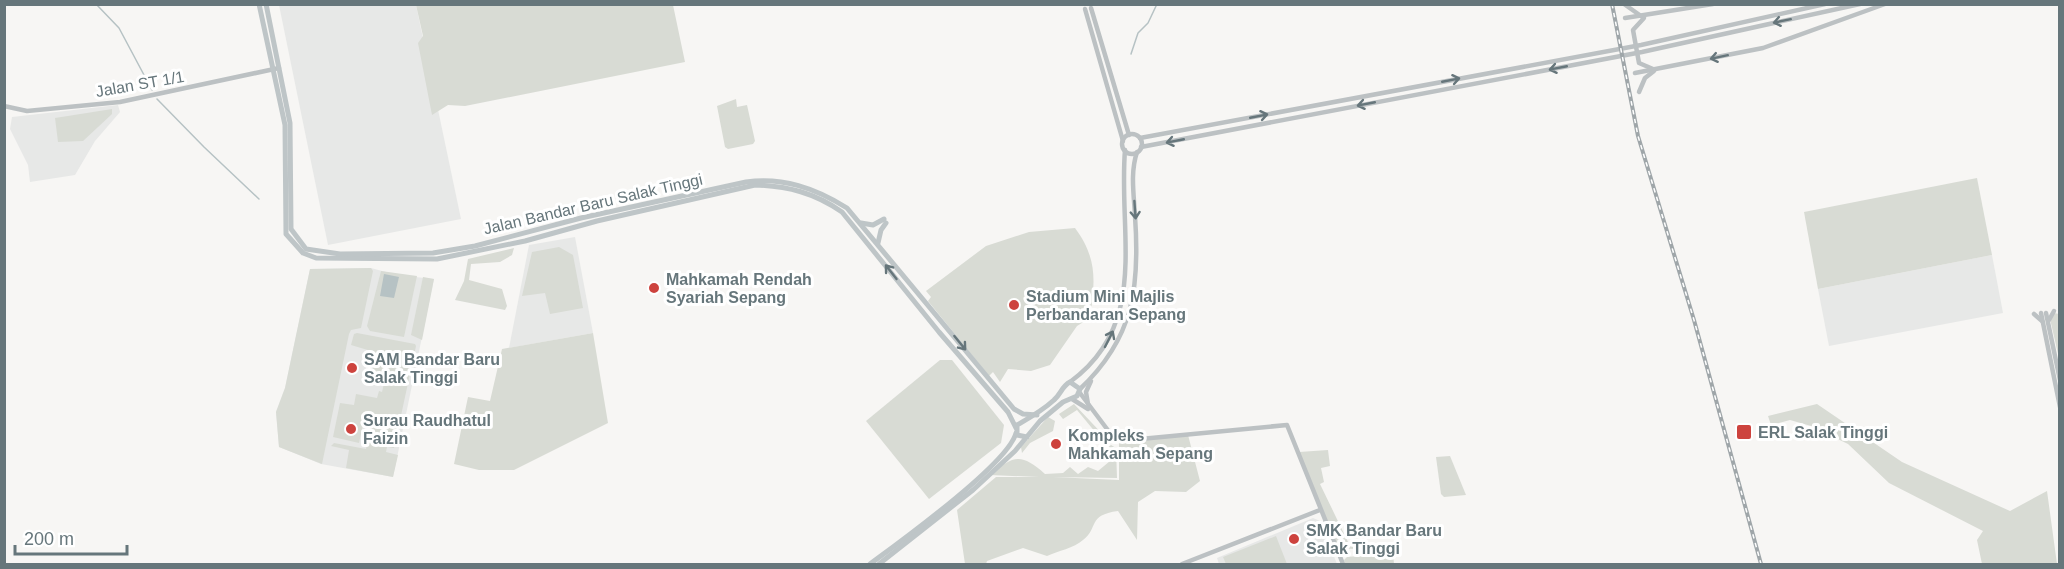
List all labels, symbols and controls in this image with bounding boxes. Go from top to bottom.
one-way arrow [1773,16,1792,28]
one-way arrow [1709,52,1729,63]
one-way arrow [1548,63,1568,74]
street label: Jalan ST 1/1 [94,68,186,100]
one-way arrow [1441,74,1461,85]
one-way arrow [1357,99,1377,110]
one-way arrow [1249,110,1269,121]
one-way arrow [1165,136,1185,147]
street label: Jalan Bandar Baru Salak Tinggi [482,171,704,237]
one-way arrow [1129,200,1140,220]
one-way arrow [885,264,898,280]
place label: Mahkamah Rendah Syariah Sepang [666,271,812,306]
marker: Mahkamah Rendah Syariah Sepang [647,281,661,295]
place label: Stadium Mini Majlis Perbandaran Sepang [1026,288,1186,323]
marker: Stadium Mini Majlis Perbandaran Sepang [1007,298,1021,312]
one-way arrow [1104,331,1115,349]
one-way arrow [953,335,967,350]
place label: SAM Bandar Baru Salak Tinggi [364,351,500,386]
marker: SAM Bandar Baru Salak Tinggi [345,361,359,375]
place label: Surau Raudhatul Faizin [363,412,491,447]
marker: Surau Raudhatul Faizin [344,422,358,436]
marker: ERL Salak Tinggi [1735,423,1753,441]
place label: ERL Salak Tinggi [1758,424,1888,441]
place label: Kompleks Mahkamah Sepang [1068,427,1213,462]
marker: Kompleks Mahkamah Sepang [1049,437,1063,451]
scale bar [15,518,128,556]
place label: SMK Bandar Baru Salak Tinggi [1306,522,1442,557]
text: 200 m [24,529,74,549]
marker: SMK Bandar Baru Salak Tinggi [1287,532,1301,546]

